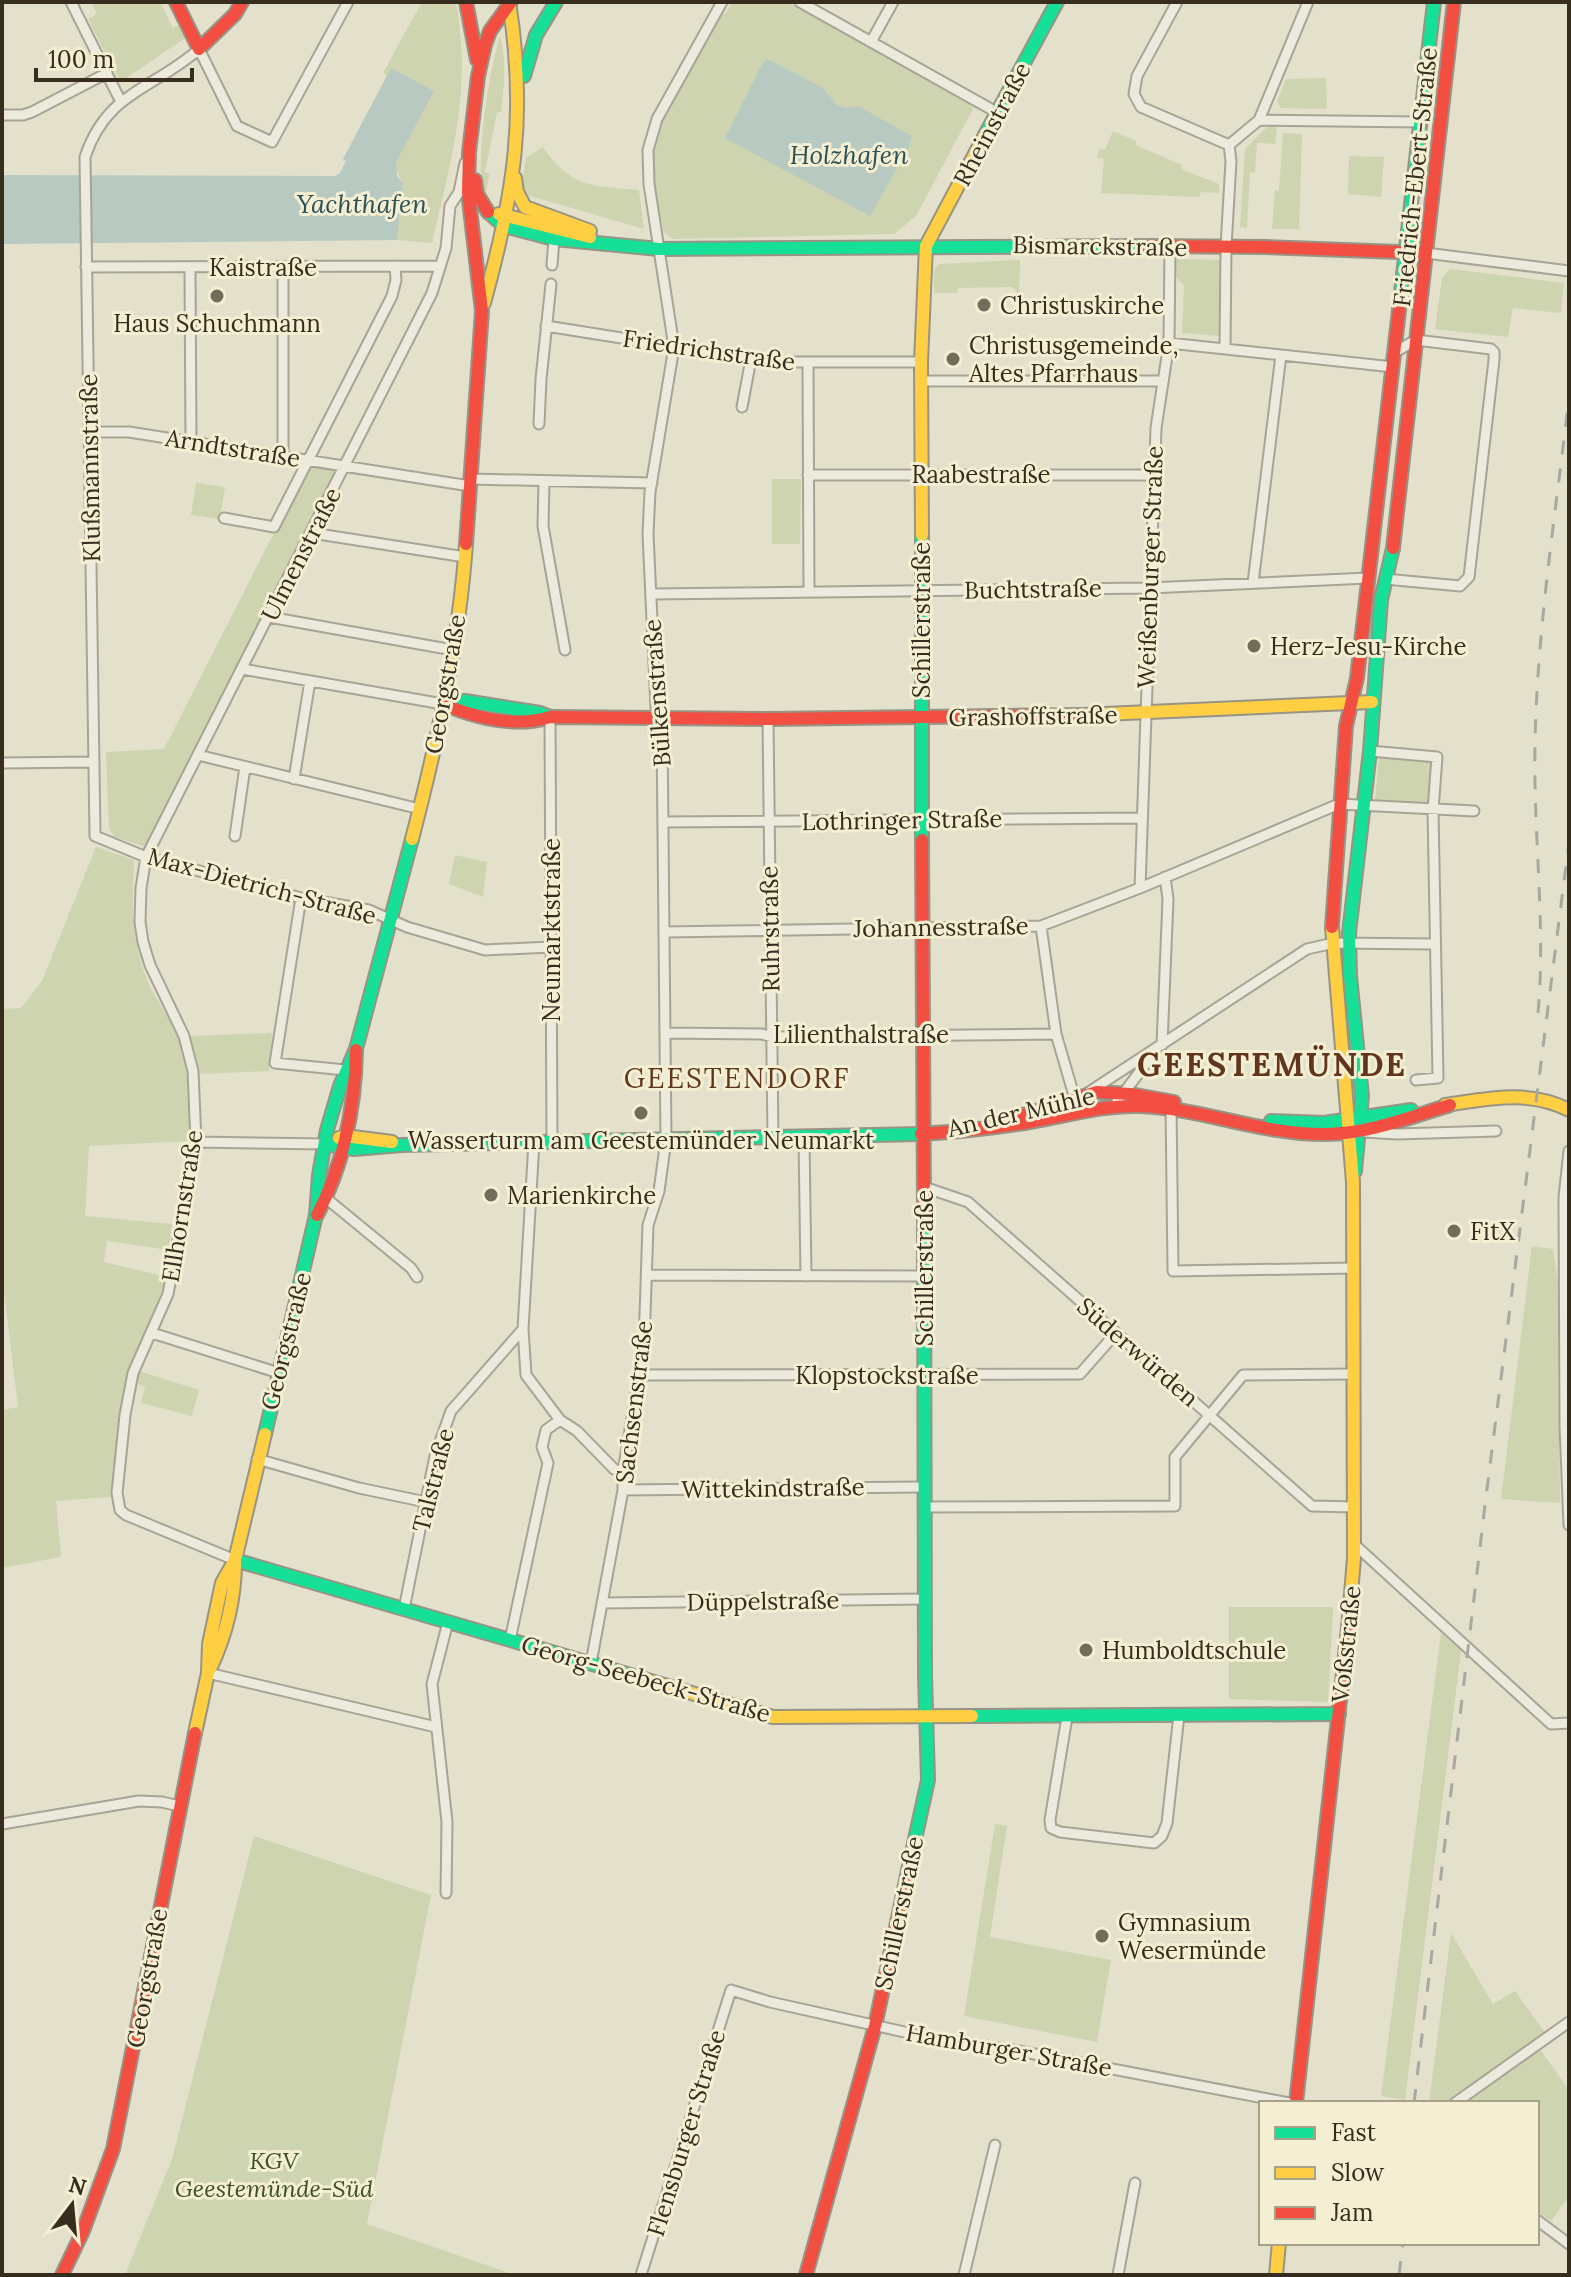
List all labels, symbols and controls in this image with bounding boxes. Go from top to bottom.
scale bar [36,32,192,82]
text: 100 m [48,44,114,75]
street label: Friedrich-Ebert-Straße [1386,46,1444,308]
street label: Rheinstraße [946,57,1038,191]
water label: Holzhafen [790,138,908,171]
water label: Yachthafen [296,187,428,220]
street label: Bismarckstraße [1012,229,1188,263]
street label: Kaistraße [209,252,317,283]
marker: Haus Schuchmann [208,287,226,305]
place label: Christuskirche [1000,290,1164,321]
marker: Christuskirche [975,296,993,314]
place label: Haus Schuchmann [113,308,321,339]
street label: Friedrichstraße [621,323,797,377]
place label: Christusgemeinde, Altes Pfarrhaus [968,330,1179,389]
marker: Christusgemeinde, Altes Pfarrhaus [944,350,962,368]
street label: Klußmannstraße [73,373,107,563]
street label: Arndtstraße [162,422,303,474]
street label: Weißenburger Straße [1130,445,1170,689]
street label: Raabestraße [911,459,1051,490]
street label: Ulmenstraße [254,482,348,626]
street label: Schillerstraße [906,542,937,698]
street label: Buchtstraße [964,572,1102,606]
street label: Georgstraße [417,612,473,756]
street label: Bülkenstraße [636,618,678,768]
place label: Herz-Jesu-Kirche [1270,631,1467,662]
marker: Herz-Jesu-Kirche [1245,637,1263,655]
street label: Grashoffstraße [948,699,1118,733]
street label: Lothringer Straße [801,803,1003,837]
street label: Neumarktstraße [536,838,567,1022]
street label: Max-Dietrich-Straße [144,841,380,931]
street label: Ruhrstraße [753,865,787,993]
street label: Johannesstraße [852,910,1029,944]
street label: Lilienthalstraße [773,1019,949,1050]
district label: GEESTEMÜNDE [1137,1044,1407,1085]
district label: GEESTENDORF [624,1060,850,1096]
street label: An der Mühle [943,1080,1098,1144]
marker: Wasserturm am Geestemünder Neumarkt [632,1104,650,1122]
place label: Wasserturm am Geestemünder Neumarkt [408,1125,875,1156]
street label: Ellhornstraße [155,1128,209,1284]
place label: Marienkirche [507,1180,656,1211]
marker: Marienkirche [482,1186,500,1204]
street label: Schillerstraße [909,1190,940,1346]
place label: FitX [1470,1216,1515,1247]
marker: FitX [1445,1222,1463,1240]
street label: Georgstraße [254,1269,318,1413]
street label: Süderwürden [1071,1291,1205,1413]
street label: Sachsenstraße [609,1319,659,1485]
street label: Klopstockstraße [795,1360,979,1391]
street label: Talstraße [405,1425,461,1535]
street label: Wittekindstraße [681,1471,865,1505]
street label: Düppelstraße [686,1584,840,1618]
street label: Voßstraße [1324,1584,1368,1705]
street label: Georg-Seebeck-Straße [518,1629,774,1729]
place label: Humboldtschule [1102,1635,1286,1666]
marker: Humboldtschule [1077,1641,1095,1659]
street label: Schillerstraße [868,1833,930,1993]
street label: Georgstraße [119,1906,175,2050]
place label: Gymnasium Wesermünde [1118,1907,1266,1966]
marker: Gymnasium Wesermünde [1093,1927,1111,1945]
street label: Hamburger Straße [904,2017,1114,2083]
street label: Flensburger Straße [640,2026,732,2240]
legend [1259,2101,1539,2245]
text: Fast [1331,2117,1377,2148]
park label: KGV Geestemünde-Süd [175,2145,374,2204]
text: Slow [1331,2157,1385,2188]
north arrow [32,2165,112,2245]
text: N [65,2170,90,2202]
text: Jam [1330,2197,1373,2228]

